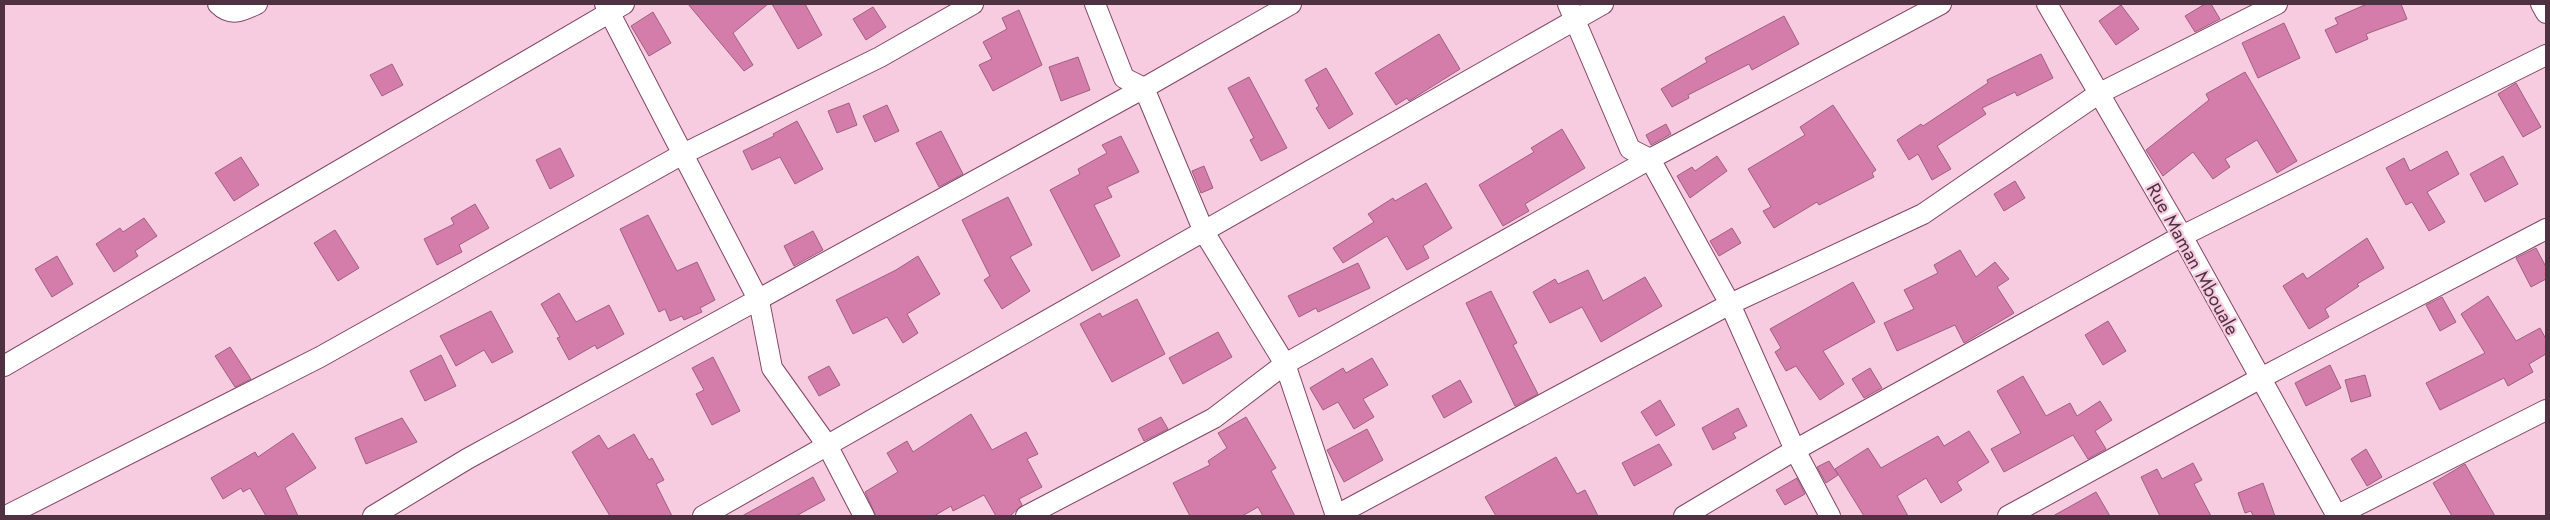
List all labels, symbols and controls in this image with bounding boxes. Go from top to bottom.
street label: Rue Maman Mbouale [2140,178,2246,340]

